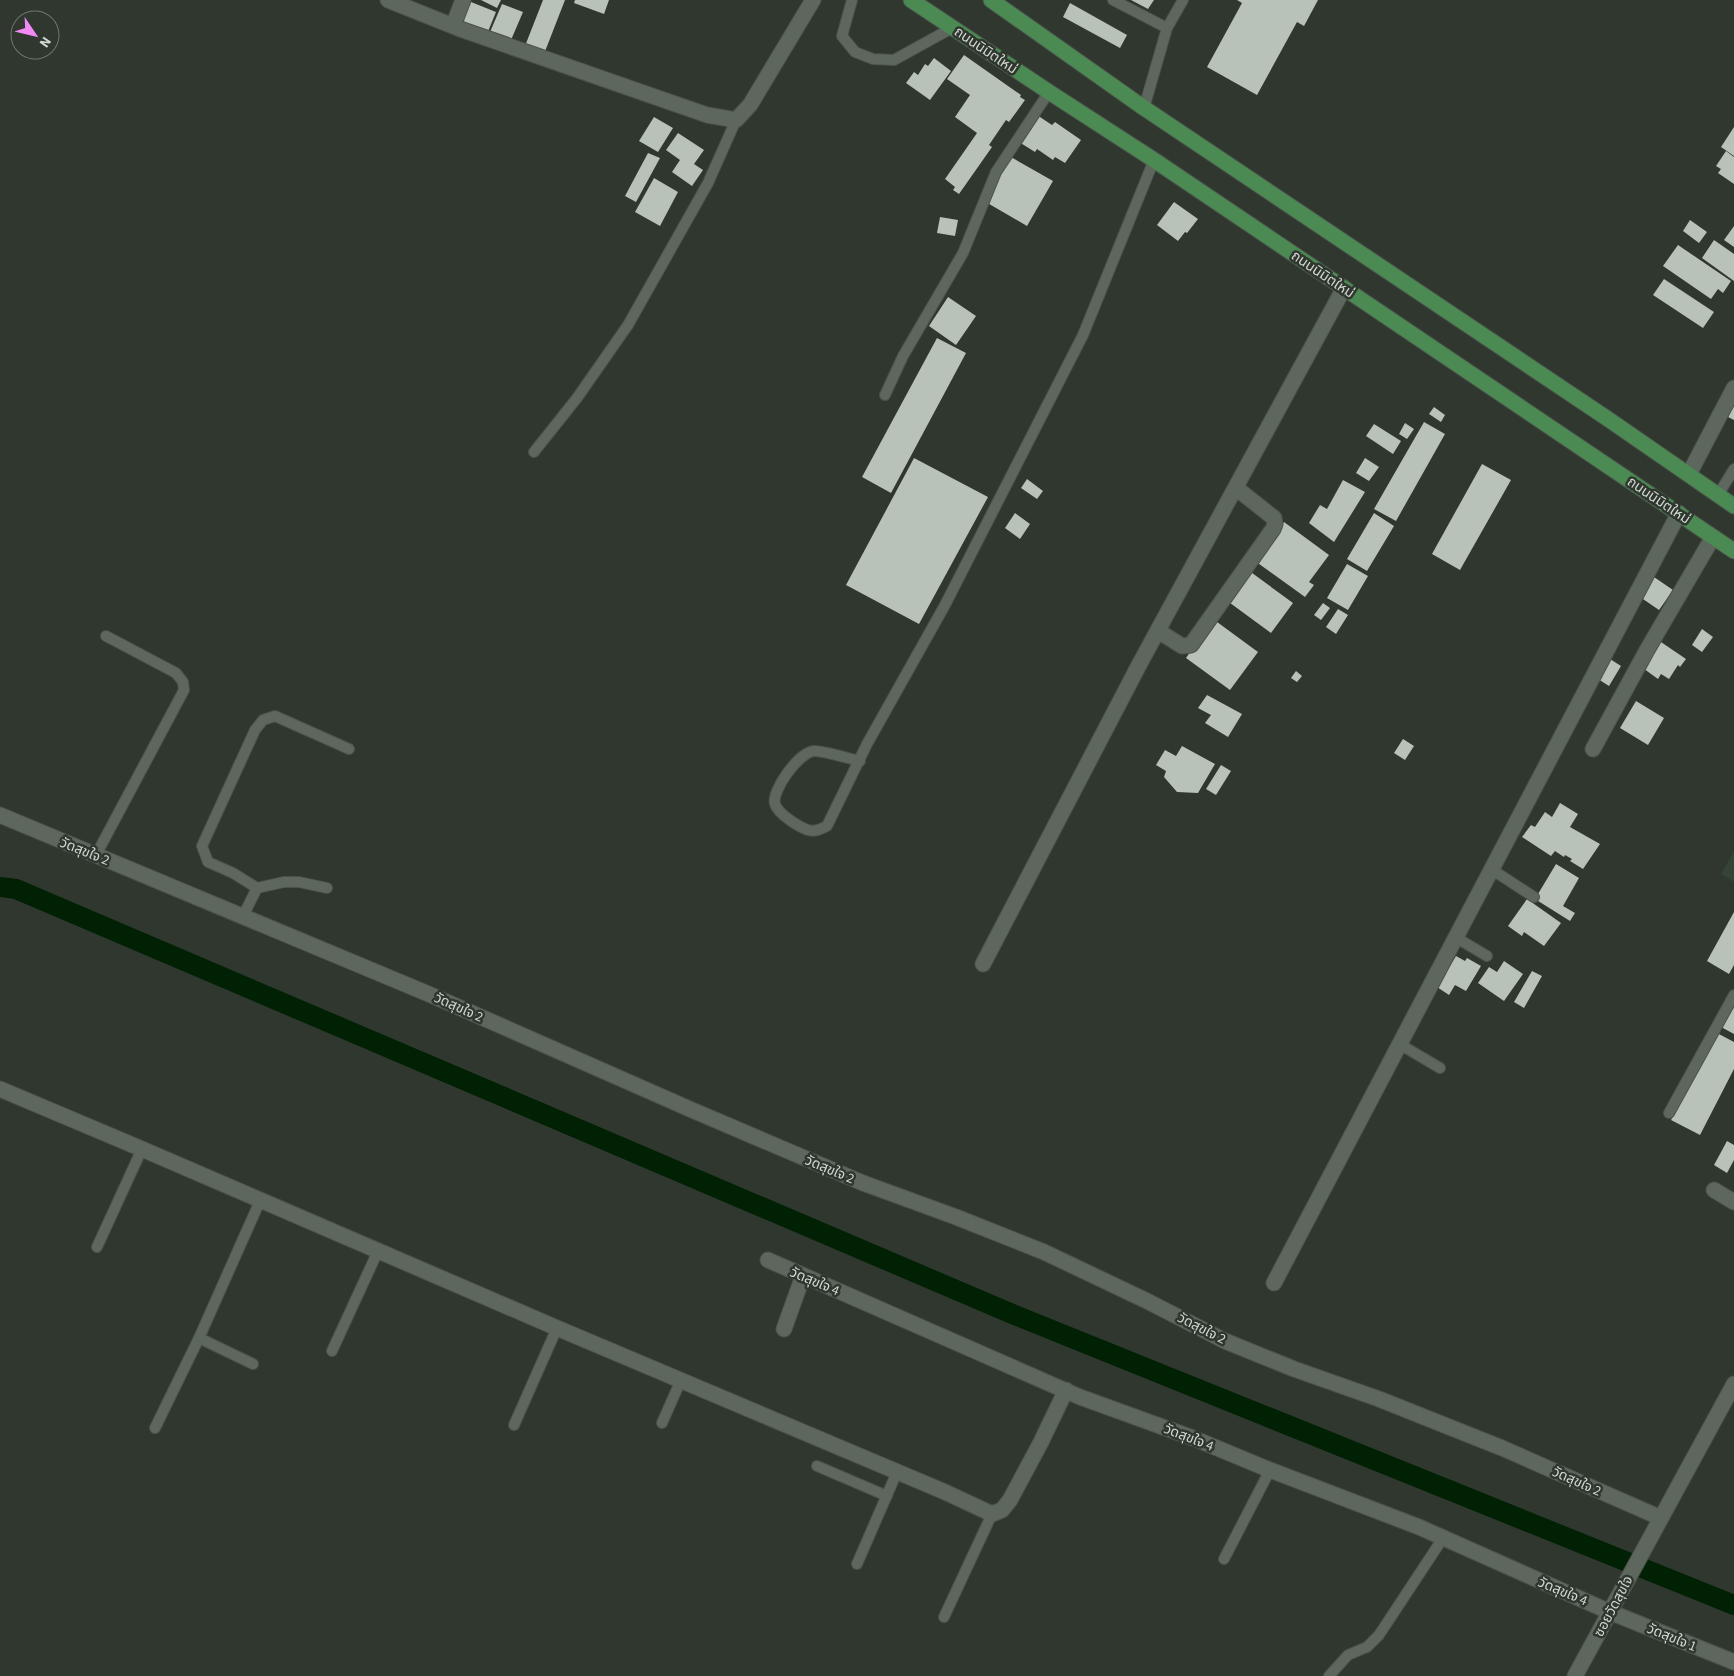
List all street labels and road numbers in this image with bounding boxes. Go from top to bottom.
street label: ถนนนิมิตใหม่ [950,22,1021,79]
street label: ถนนนิมิตใหม่ [1287,246,1358,303]
street label: ถนนนิมิตใหม่ [1623,472,1694,529]
street label: วัดสุขใจ 2 [57,833,113,871]
street label: วัดสุขใจ 2 [431,988,486,1028]
street label: วัดสุขใจ 2 [802,1151,857,1189]
street label: วัดสุขใจ 4 [787,1263,842,1301]
street label: วัดสุขใจ 2 [1174,1308,1229,1350]
street label: วัดสุขใจ 4 [1161,1419,1217,1457]
street label: วัดสุขใจ 2 [1549,1462,1604,1502]
street label: ซอยวัดสุขใจ [1589,1572,1638,1640]
street label: วัดสุขใจ 4 [1535,1573,1590,1611]
street label: วัดสุขใจ 1 [1644,1619,1700,1657]

